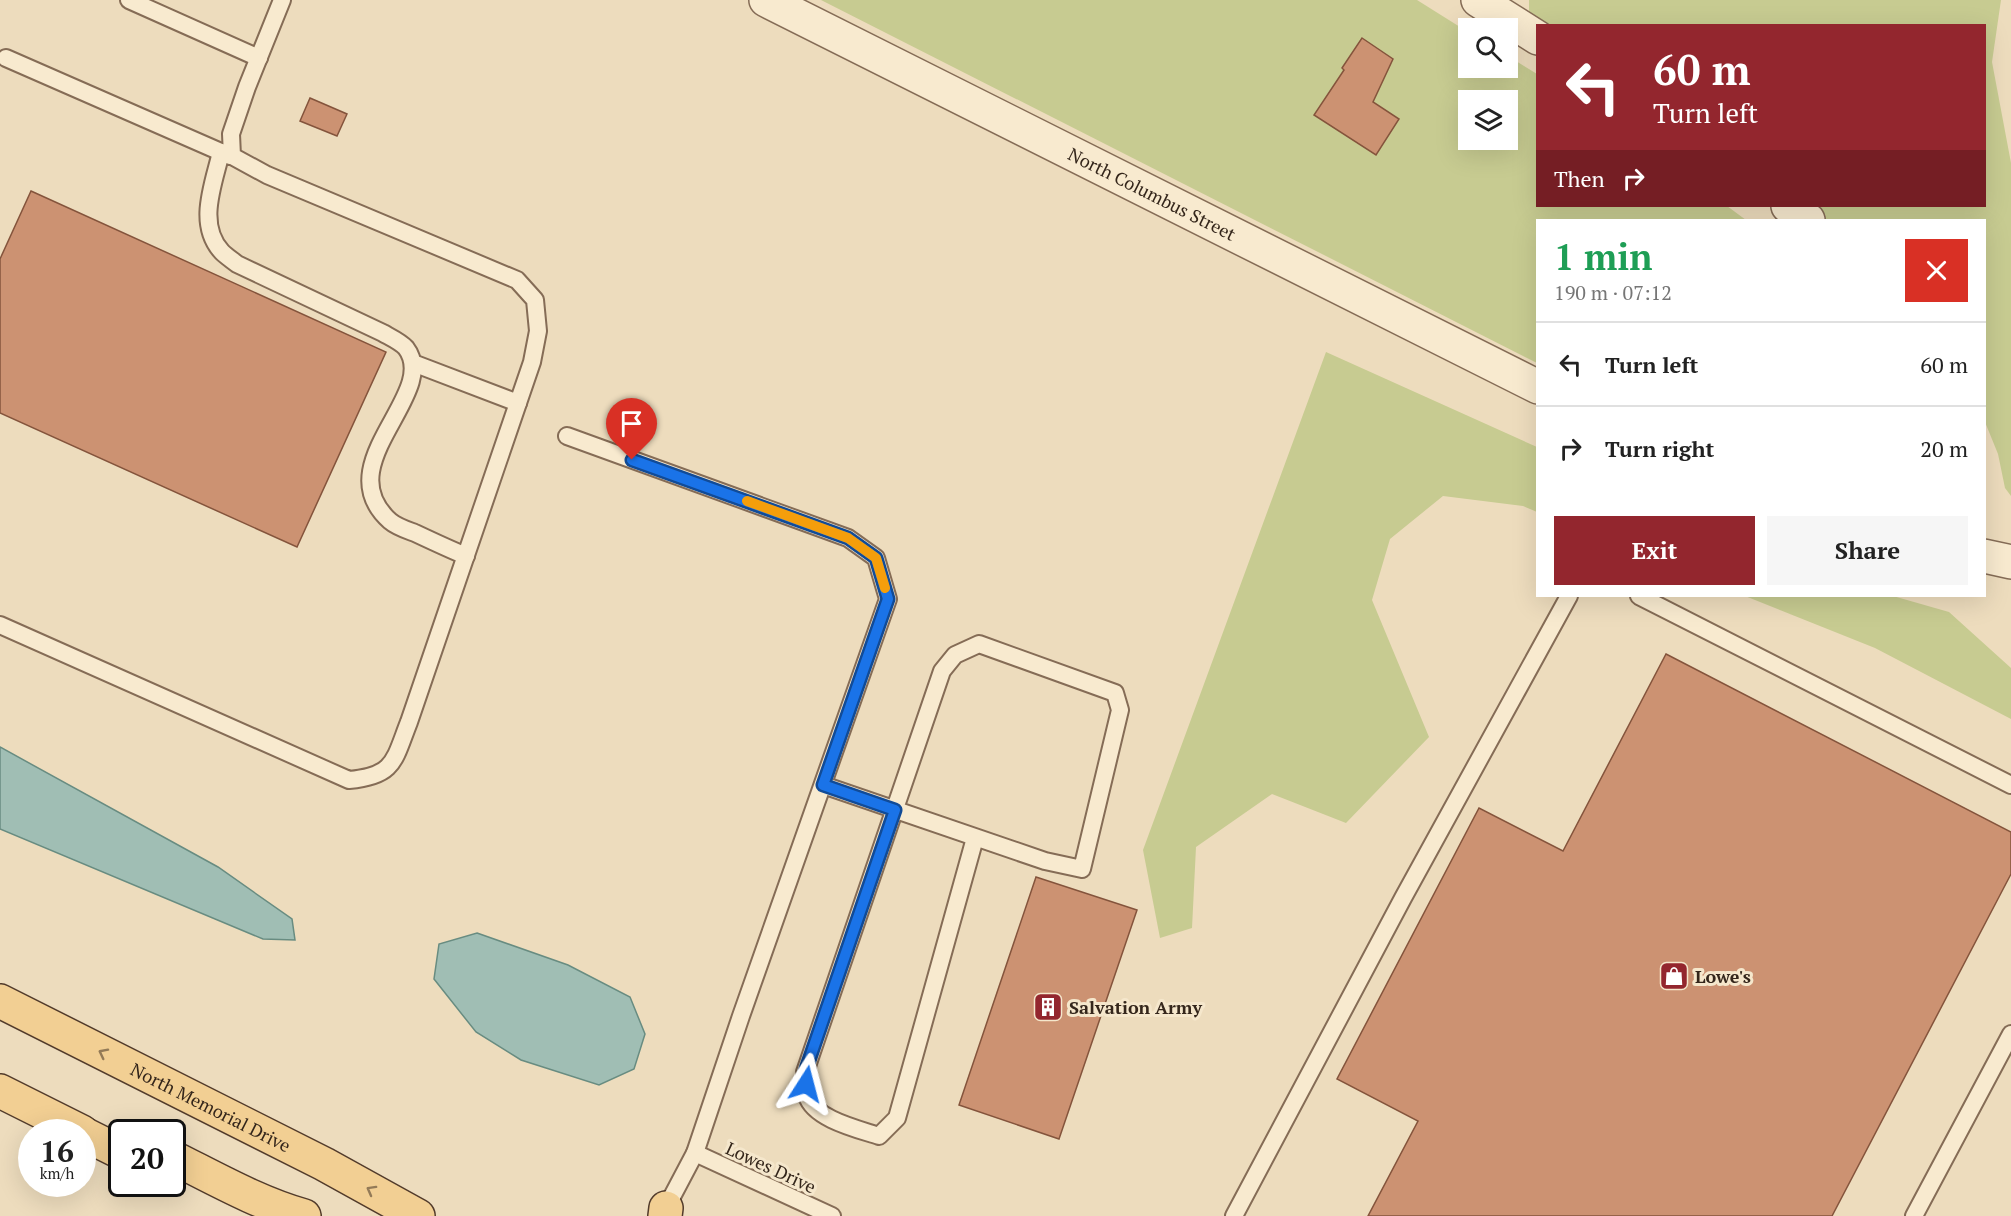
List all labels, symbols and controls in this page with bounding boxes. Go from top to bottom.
map controls [1458,18,1518,150]
button: search [1458,18,1518,78]
text: 60 m [1653,41,1751,97]
icon: left [1554,48,1632,126]
button: layers [1458,90,1518,150]
text: Turn left [1653,95,1758,131]
street label: North Columbus Street [1064,142,1240,246]
icon: right [1617,162,1650,195]
text: Then [1554,164,1605,193]
text: 1 min [1554,233,1652,280]
button: close [1905,239,1968,302]
text: 190 m · 07:12 [1554,279,1672,306]
icon: left [1554,348,1587,381]
text: Turn left [1605,350,1698,379]
text: 60 m [1920,350,1968,379]
pin [606,398,657,460]
icon: arrive [615,407,648,440]
icon: right [1554,432,1587,465]
text: Turn right [1605,434,1714,463]
text: 20 m [1920,434,1968,463]
button: Exit [1554,516,1755,585]
button: Share [1767,516,1968,585]
shop icon: Lowe's [1658,960,1690,992]
place label: Lowe's [1695,964,1751,988]
building icon: Salvation Army [1032,991,1064,1023]
place label: Salvation Army [1069,995,1202,1019]
one-way arrow [98,1049,109,1060]
position arrow [774,1052,838,1116]
street label: North Memorial Drive [127,1057,295,1157]
speed limit sign: 20 [108,1119,186,1197]
text: 16 [40,1131,74,1171]
street label: Lowes Drive [722,1136,820,1198]
text: km/h [40,1163,74,1183]
one-way arrow [367,1186,377,1197]

